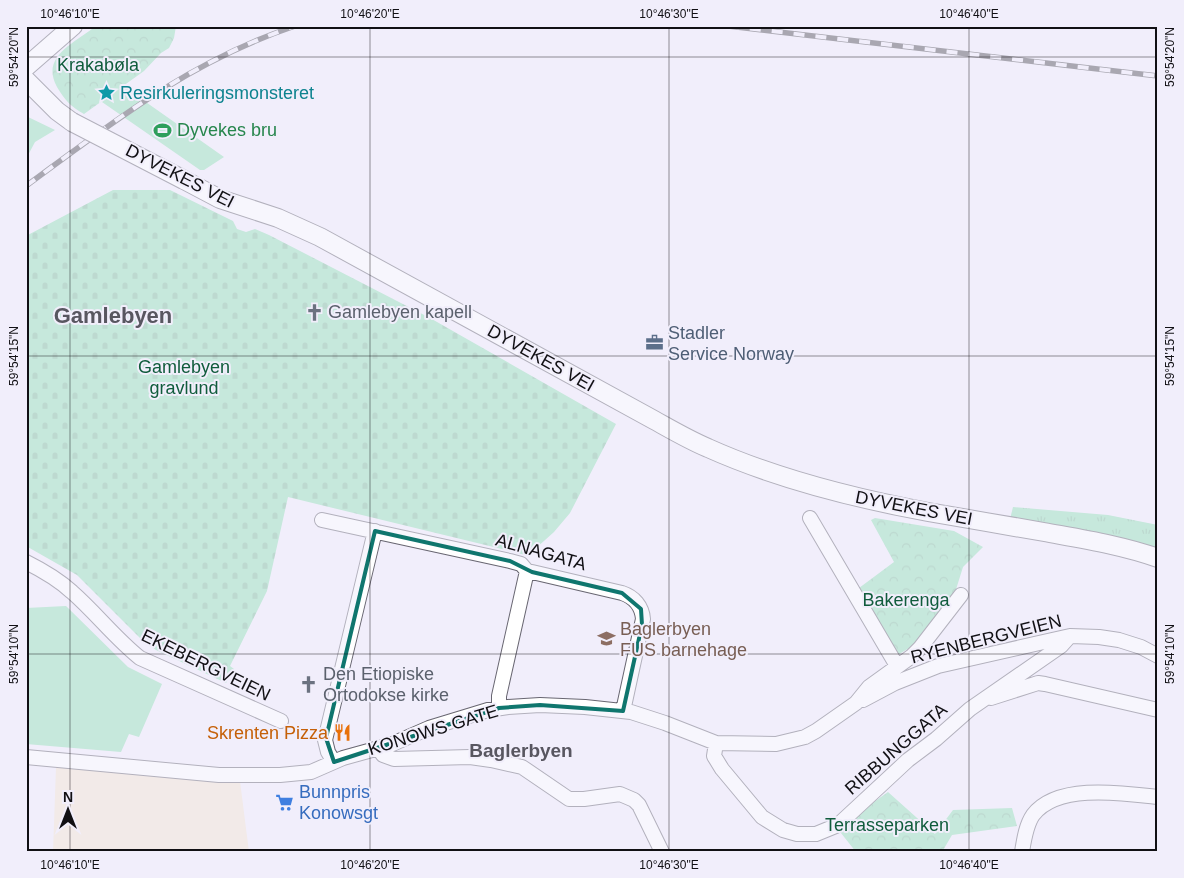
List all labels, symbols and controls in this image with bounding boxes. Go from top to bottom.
text: 10°46'10"E [40,7,100,21]
text: 10°46'20"E [340,7,400,21]
text: 10°46'30"E [639,7,699,21]
text: 10°46'40"E [939,7,999,21]
text: 59°54'20"N [7,27,21,87]
text: 59°54'20"N [1163,27,1177,87]
park label: Krakabøla [57,55,140,75]
place icon: Resirkuleringsmonsteret [96,83,116,103]
place label: Resirkuleringsmonsteret [120,83,314,103]
sports icon: Dyvekes bru [153,120,173,140]
place label: Dyvekes bru [177,120,277,140]
street label: DYVEKES VEI [122,140,238,212]
church icon: Gamlebyen kapell [304,302,324,322]
place label: Gamlebyen kapell [328,302,472,322]
district label: Gamlebyen [54,303,172,328]
street label: DYVEKES VEI [484,320,598,396]
place label: Stadler Service Norway [668,323,794,364]
text: 59°54'15"N [7,326,21,386]
text: 59°54'15"N [1163,326,1177,386]
office icon: Stadler Service Norway [644,333,664,353]
park label: Gamlebyen gravlund [138,357,230,398]
street label: DYVEKES VEI [854,487,974,529]
street label: ALNAGATA [493,530,589,574]
park label: Bakerenga [862,590,951,610]
street label: RYENBERGVEIEN [909,611,1063,667]
place label: Baglerbyen FUS barnehage [620,619,747,660]
text: 59°54'10"N [7,624,21,684]
text: 59°54'10"N [1163,624,1177,684]
street label: EKEBERGVEIEN [138,625,274,705]
school or university icon: Baglerbyen FUS barnehage [596,629,616,649]
place label: Den Etiopiske Ortodokse kirke [323,664,449,705]
church icon: Den Etiopiske Ortodokse kirke [299,674,319,694]
street label: RIBBUNGGATA [841,699,951,799]
street label: KONOWS GATE [366,701,500,759]
place label: Skrenten Pizza [207,723,329,743]
restaurant icon: Skrenten Pizza [332,723,352,743]
district label: Baglerbyen [469,740,573,761]
place label: Bunnpris Konowsgt [299,782,378,823]
north arrow [42,786,92,836]
text: N [63,789,73,805]
supermarket icon: Bunnpris Konowsgt [275,792,295,812]
park label: Terrasseparken [825,815,949,835]
text: 10°46'10"E [40,858,100,872]
text: 10°46'20"E [340,858,400,872]
text: 10°46'30"E [639,858,699,872]
text: 10°46'40"E [939,858,999,872]

